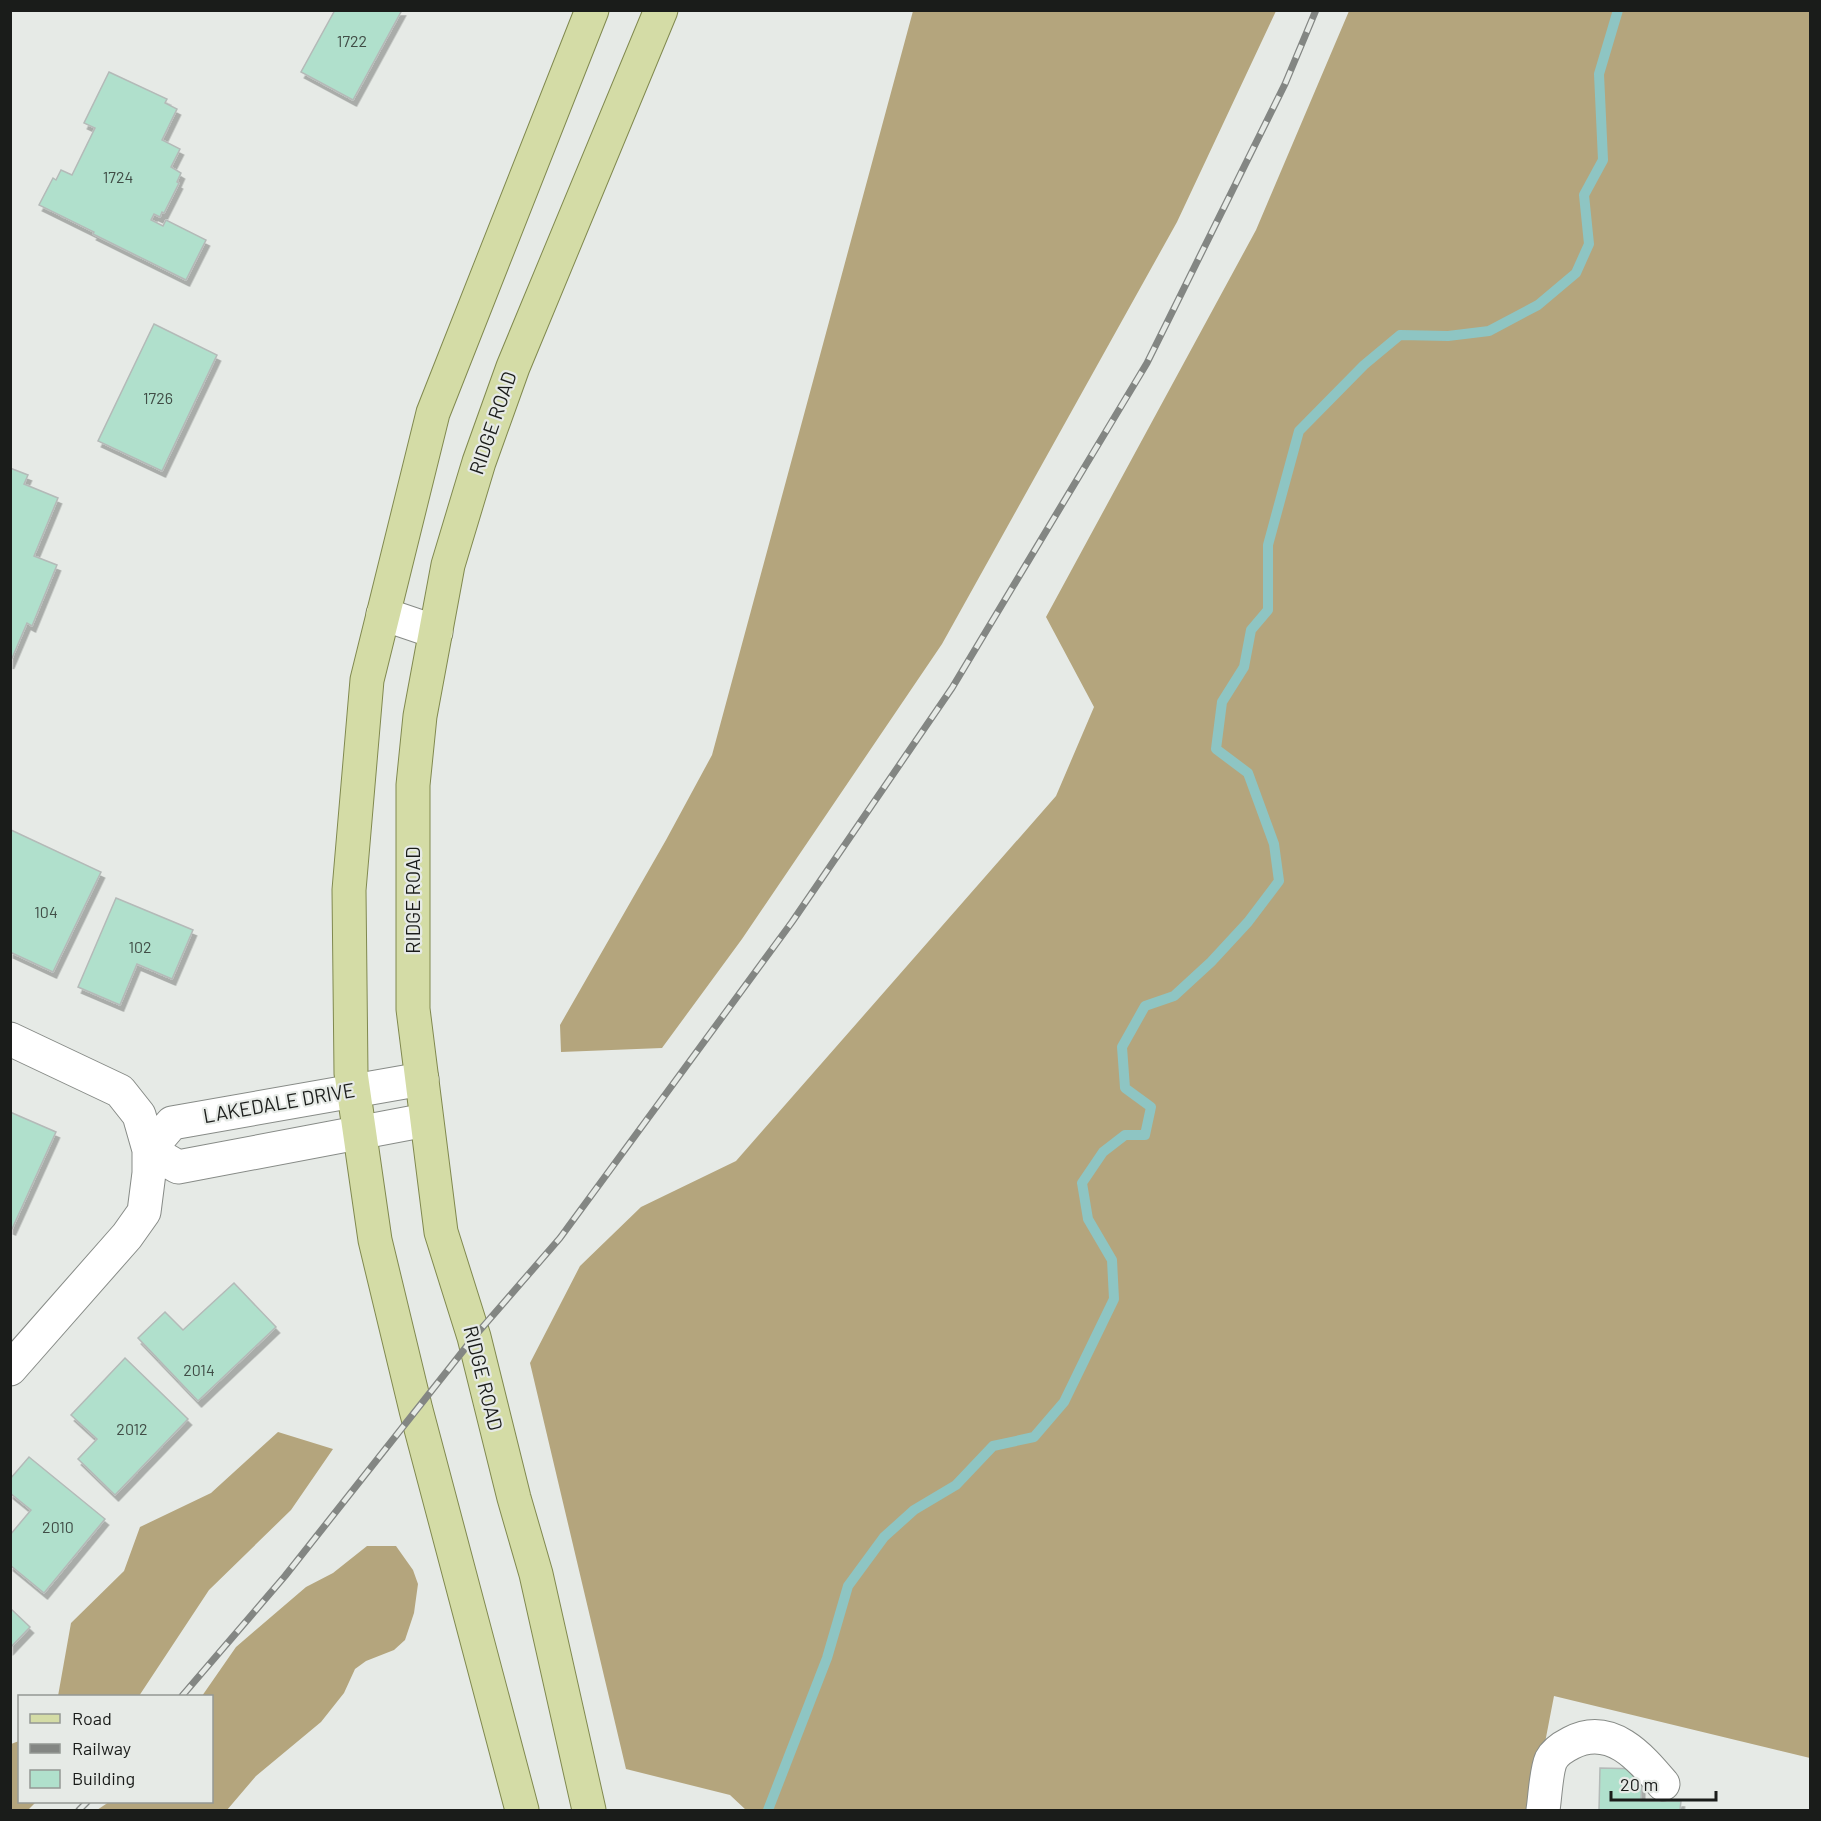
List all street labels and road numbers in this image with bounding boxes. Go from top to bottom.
street label: RIDGE ROAD [463,368,521,477]
street label: RIDGE ROAD [400,846,424,954]
street label: LAKEDALE DRIVE [201,1077,357,1127]
street label: RIDGE ROAD [459,1323,509,1433]

